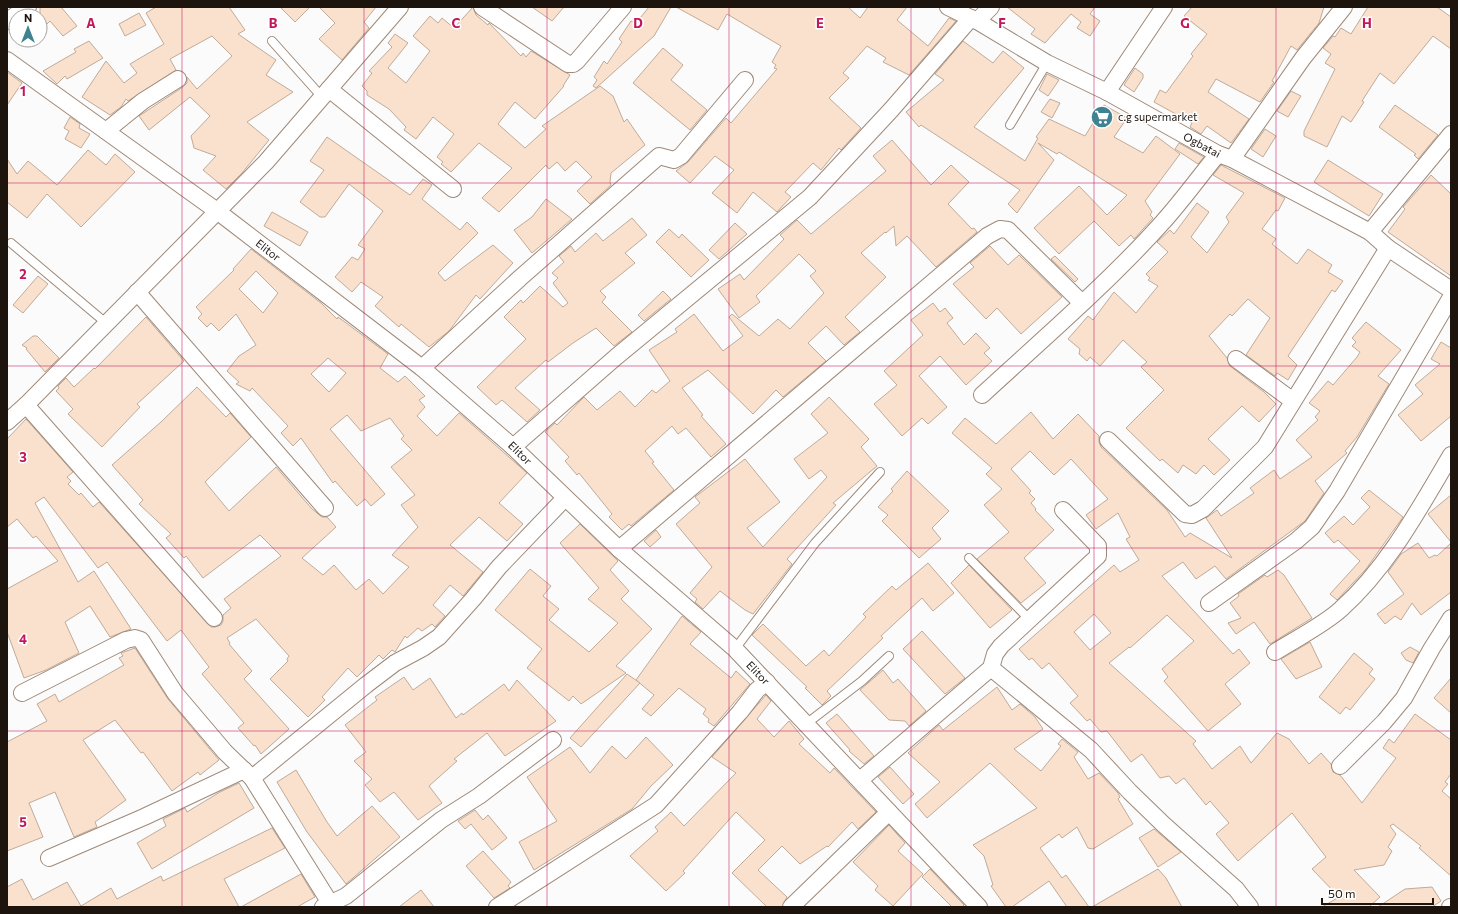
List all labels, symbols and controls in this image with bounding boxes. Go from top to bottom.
north arrow [8,8,48,48]
text: N [24,11,32,24]
text: A [86,15,96,31]
text: B [269,15,278,31]
text: C [452,15,461,31]
text: D [633,15,643,31]
text: E [816,15,824,31]
text: F [998,15,1006,31]
text: G [1180,15,1190,31]
text: H [1362,15,1372,31]
text: 1 [20,83,26,99]
supermarket icon: c.g supermarket [1089,104,1115,130]
place label: c.g supermarket [1118,110,1198,123]
street label: Ogbatai [1181,129,1223,160]
street label: Elitor [253,236,284,264]
text: 2 [19,266,27,282]
street label: Elitor [506,438,535,467]
text: 3 [19,449,27,465]
text: 4 [19,631,27,647]
street label: Elitor [744,658,773,688]
text: 5 [19,814,27,830]
scale bar [1322,880,1433,906]
text: 50 m [1328,886,1356,900]

